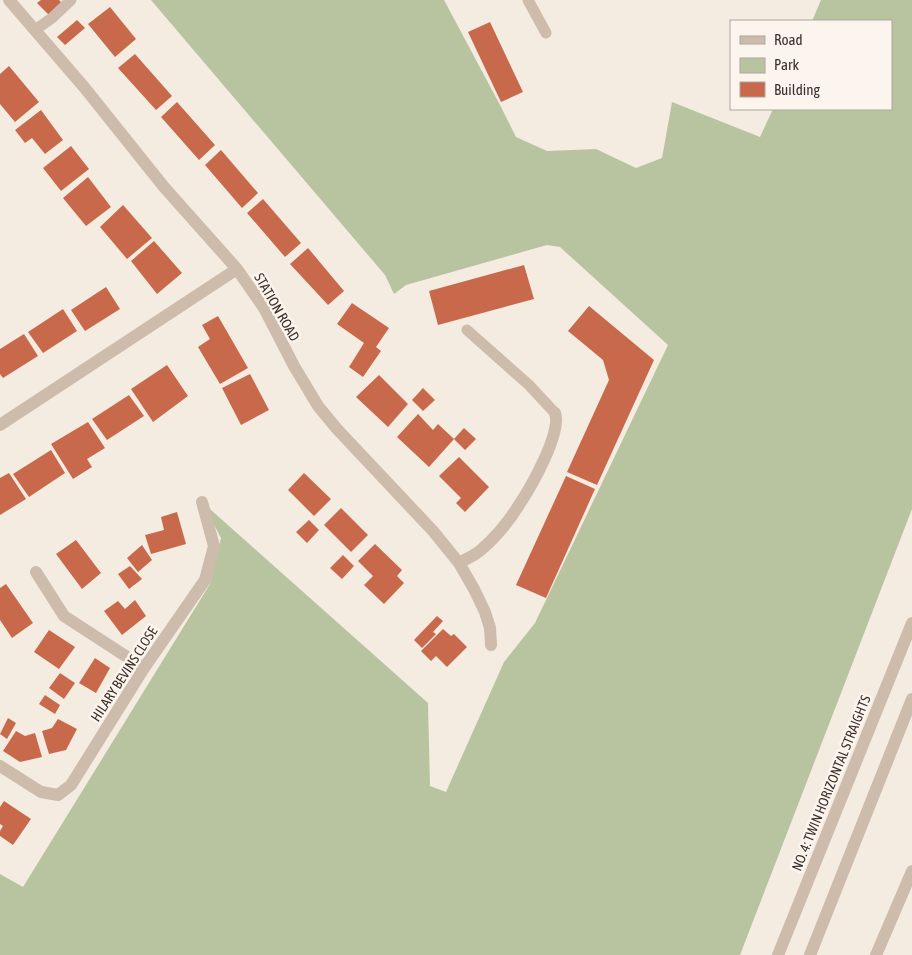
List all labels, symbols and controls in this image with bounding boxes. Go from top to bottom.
legend [730,20,892,110]
text: Road [774,31,803,48]
text: Park [774,56,799,73]
text: Building [774,81,820,98]
street label: STATION ROAD [251,270,303,344]
street label: HILARY BEVINS CLOSE [87,624,161,724]
street label: NO. 4: TWIN HORIZONTAL STRAIGHTS [788,693,874,873]

